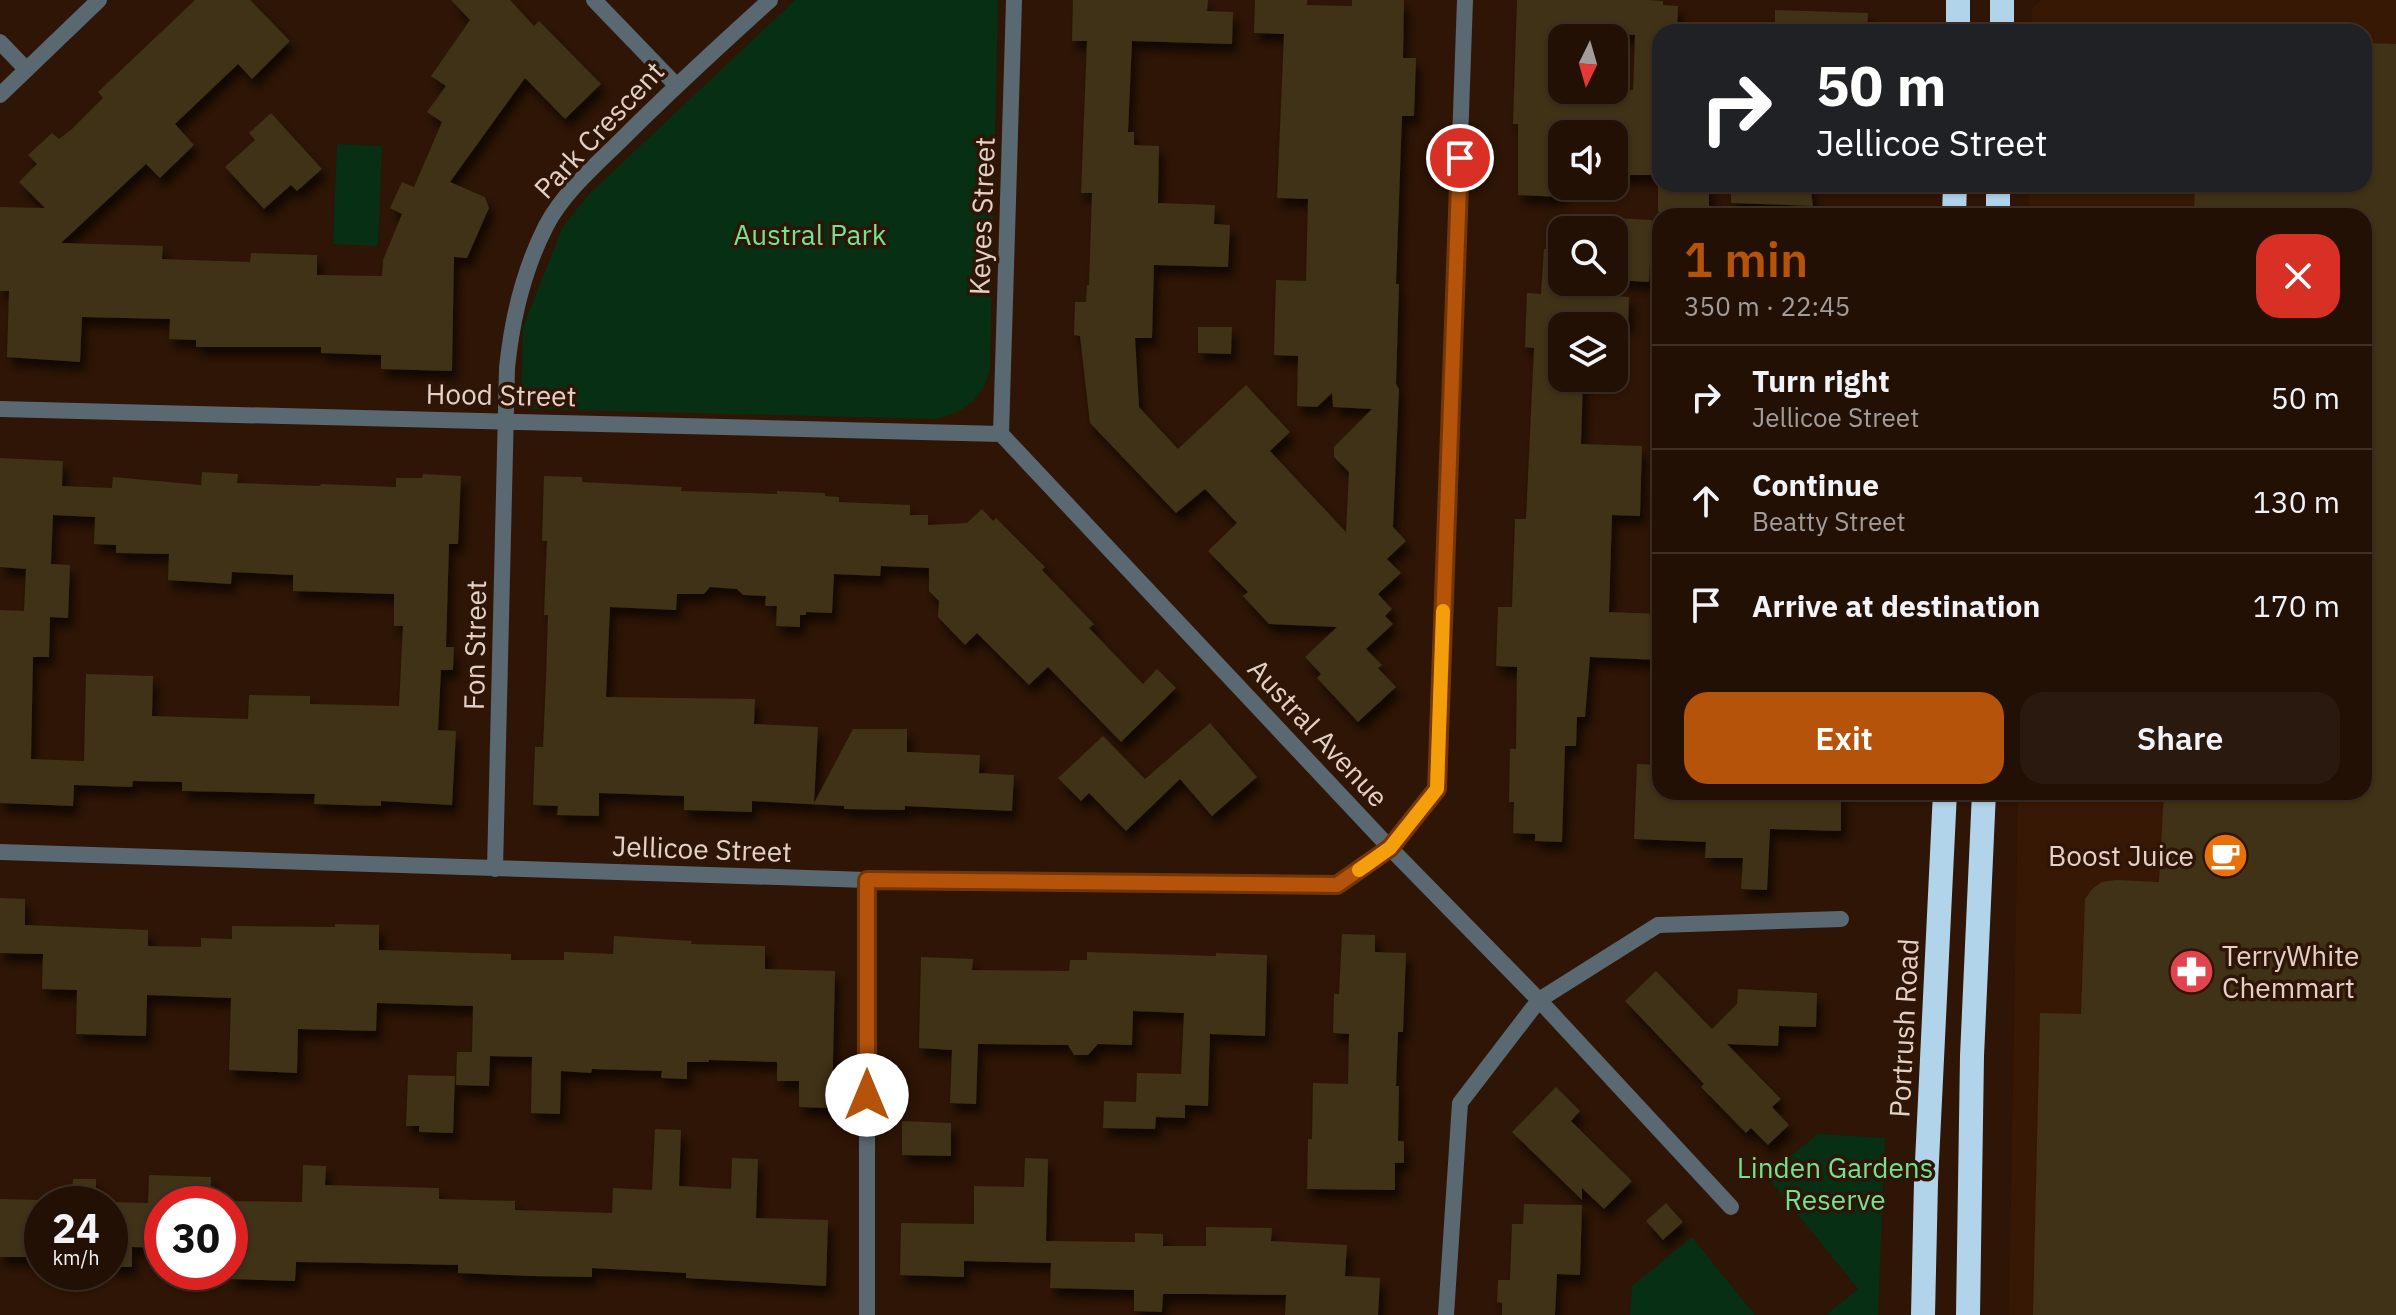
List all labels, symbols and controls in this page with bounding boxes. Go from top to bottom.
north arrow [1548,24,1628,104]
map controls [1548,24,1628,392]
text: 50 m [1816,49,1946,121]
street label: Park Crescent [525,53,672,206]
icon: right [1684,56,1788,160]
text: Jellicoe Street [1816,119,2048,166]
button: sound [1548,120,1628,200]
pin [1426,124,1494,192]
street label: Keyes Street [960,136,1003,296]
icon: arrive [1438,136,1482,180]
park label: Austral Park [733,216,887,253]
button: search [1548,216,1628,296]
text: 1 min [1684,228,1808,290]
button: close [2256,234,2340,318]
text: 350 m · 22:45 [1684,289,1850,323]
button: layers [1548,312,1628,392]
text: Turn right [1752,361,1890,400]
street label: Hood Street [425,375,577,414]
icon: right [1684,375,1728,419]
text: 50 m [2271,378,2340,417]
text: Jellicoe Street [1752,400,1919,434]
text: Continue [1752,465,1879,504]
icon: ahead [1684,479,1728,523]
text: 130 m [2253,482,2340,521]
text: Beatty Street [1752,504,1906,538]
street label: Fon Street [455,580,494,710]
icon: arrive [1684,583,1728,627]
text: Arrive at destination [1752,586,2040,625]
text: 170 m [2253,586,2340,625]
street label: Austral Avenue [1240,651,1397,815]
button: Exit [1684,692,2004,784]
button: Share [2020,692,2340,784]
street label: Jellicoe Street [611,827,793,870]
cafe icon: Boost Juice [2201,832,2249,880]
place label: Boost Juice [2048,837,2194,874]
place label: TerryWhite Chemmart [2222,937,2359,1006]
street label: Portrush Road [1880,938,1927,1118]
pharmacy icon: TerryWhite Chemmart [2167,948,2215,996]
position arrow [825,1053,909,1137]
park label: Linden Gardens Reserve [1737,1149,1933,1218]
speed limit sign: 30 [144,1186,248,1290]
text: 24 [52,1202,100,1254]
text: km/h [52,1244,100,1271]

